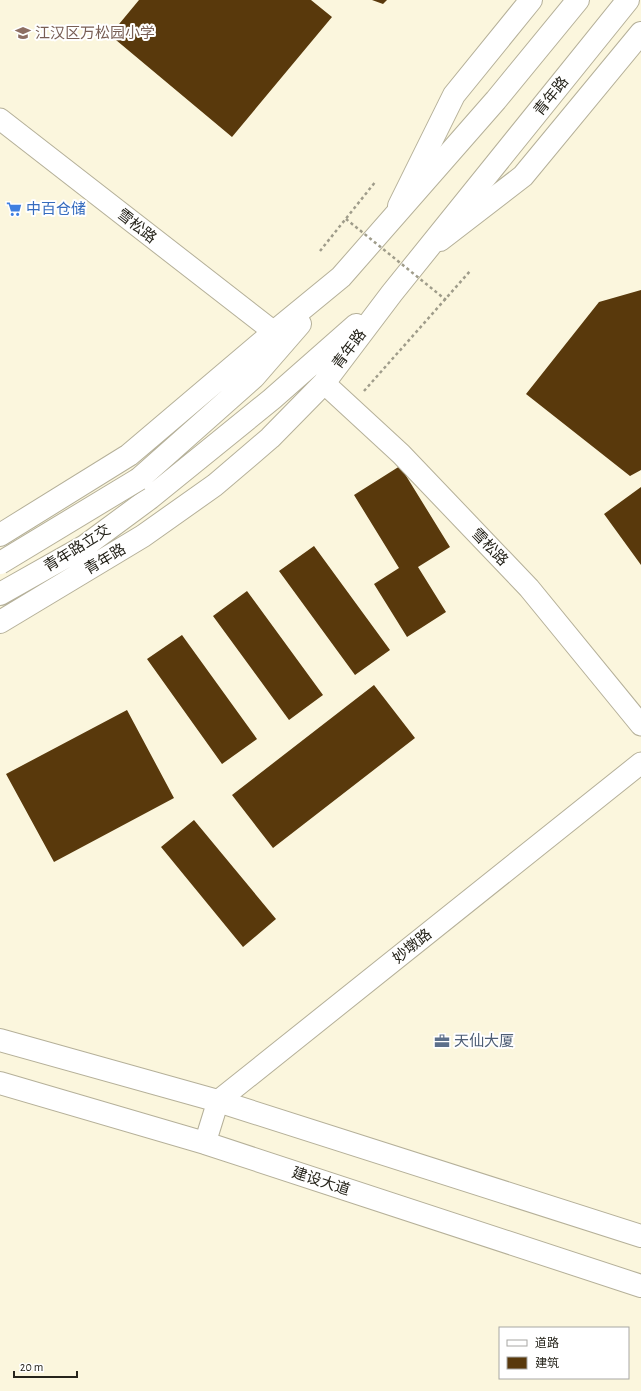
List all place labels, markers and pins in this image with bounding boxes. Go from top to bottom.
school or university icon: 江汉区万松园小学 [14,24,32,42]
place label: 江汉区万松园小学 [35,25,155,41]
supermarket icon: 中百仓储 [5,200,23,218]
place label: 中百仓储 [26,201,86,217]
office icon: 天仙大厦 [433,1032,451,1050]
place label: 天仙大厦 [454,1032,514,1049]

